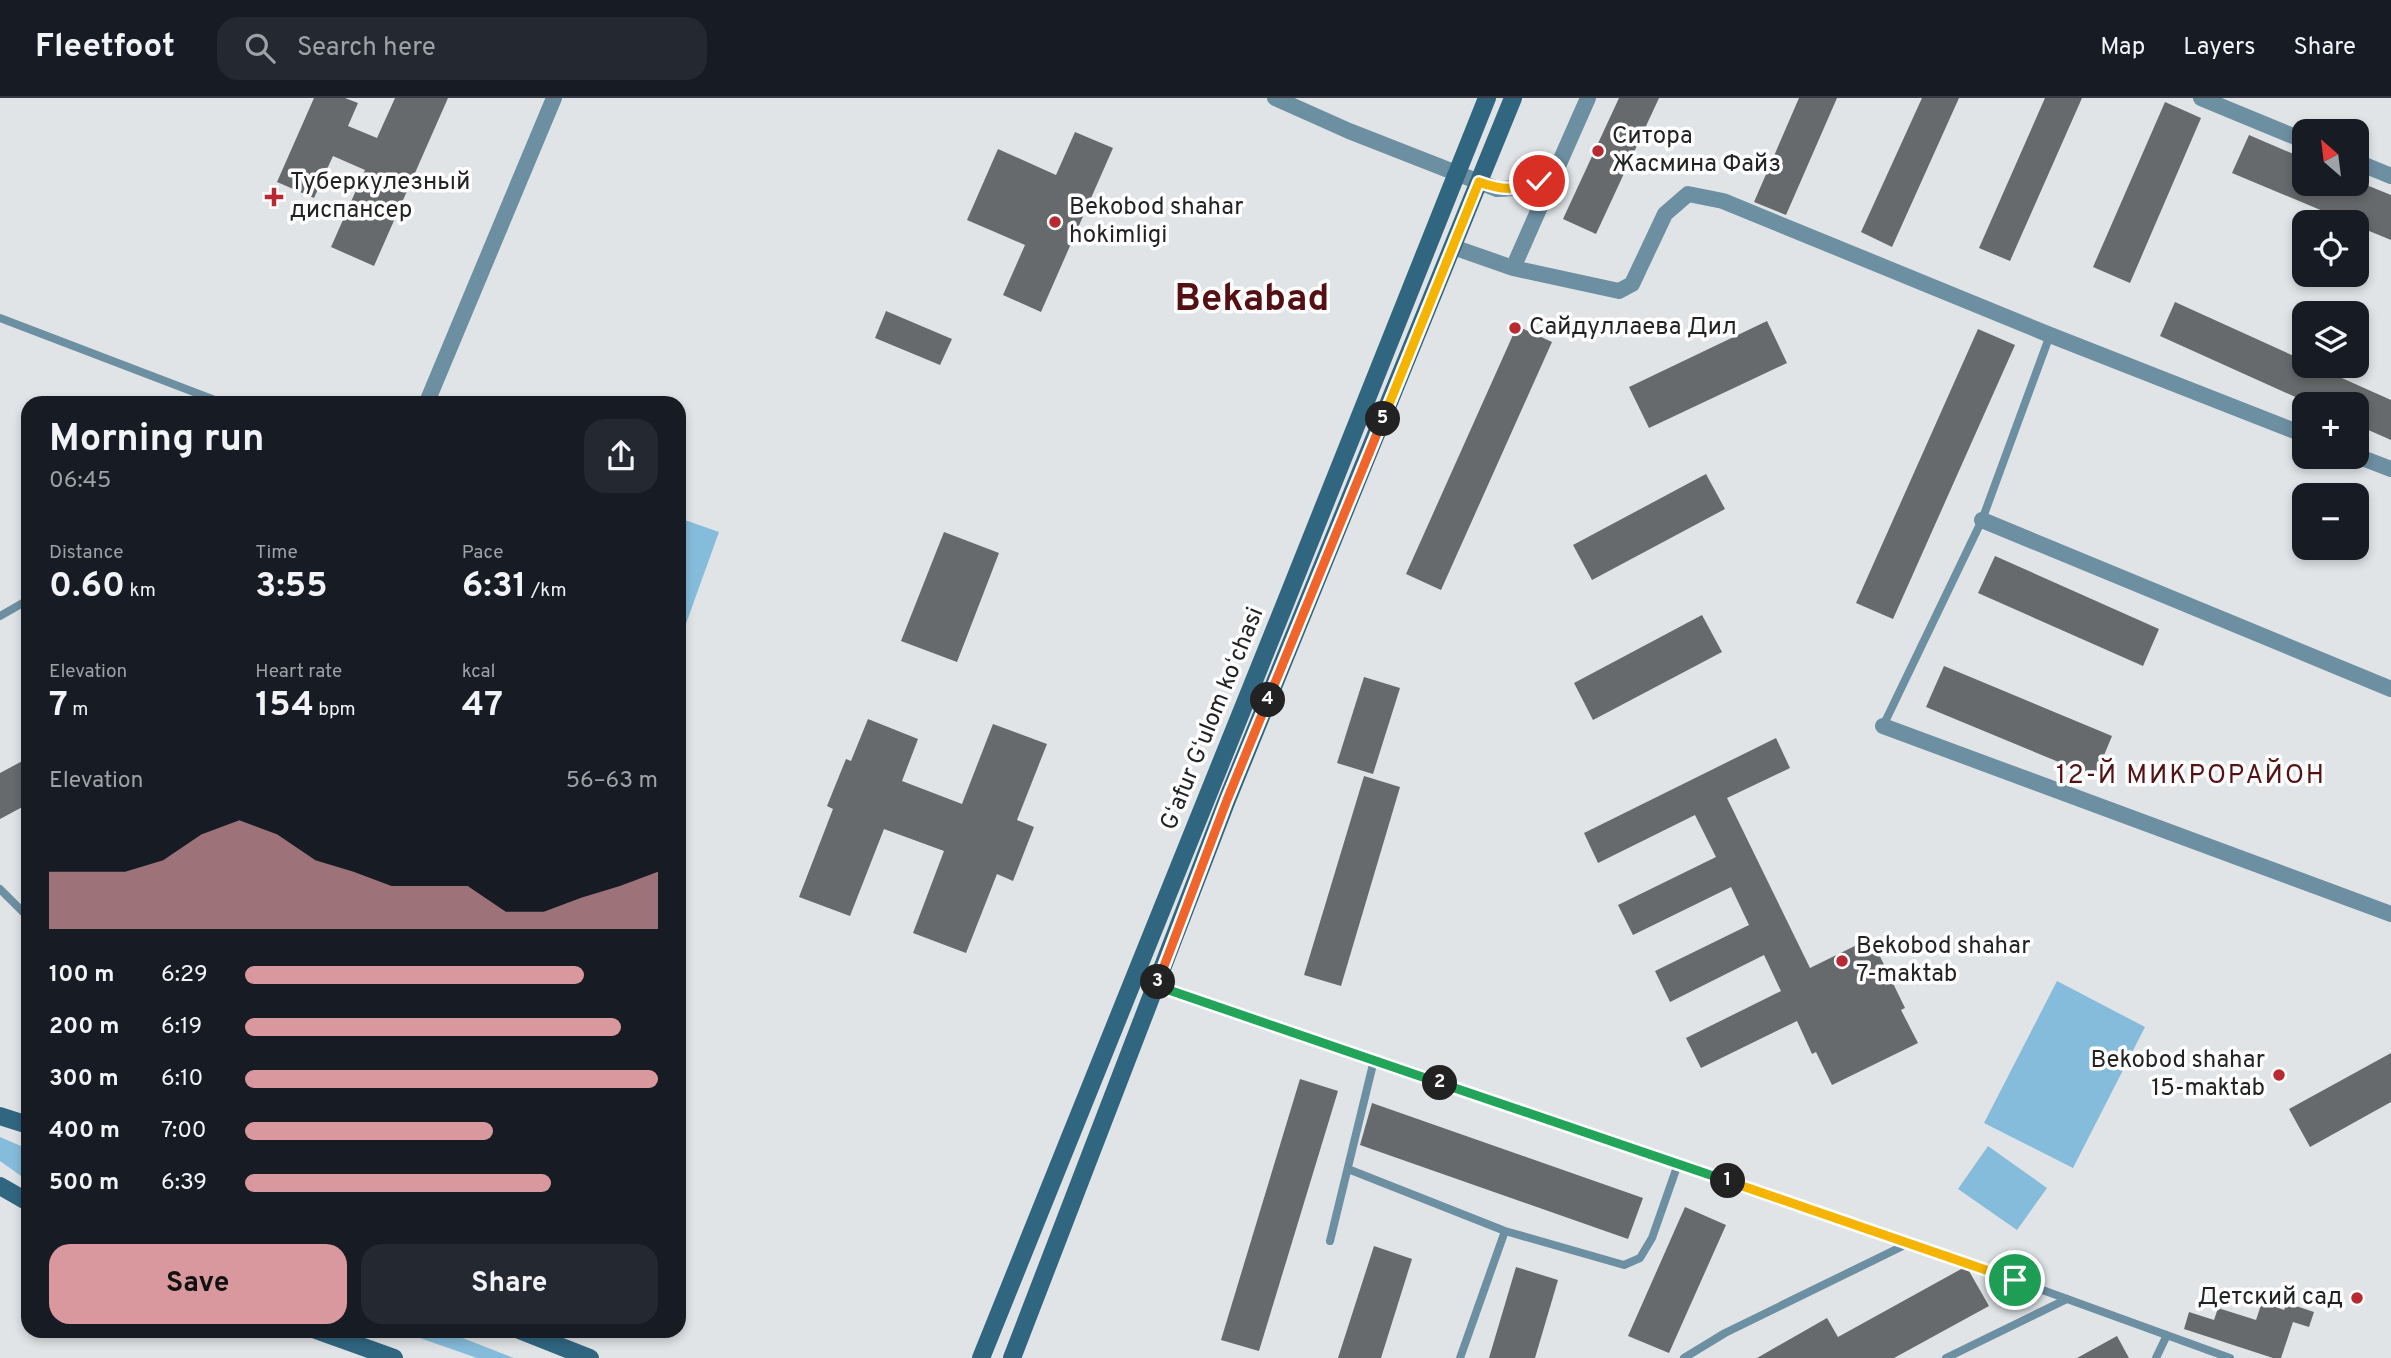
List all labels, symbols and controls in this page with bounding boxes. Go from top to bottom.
search box [217,17,707,80]
text: Fleetfoot [35,27,175,69]
icon: search [241,29,279,67]
text: Search here [297,32,436,65]
text: Map [2100,33,2145,63]
text: Layers [2183,33,2255,63]
text: Share [2293,33,2356,63]
north arrow [2292,119,2370,196]
map controls [2292,119,2369,560]
place label: Ситора Жасмина Файз [1612,122,1781,180]
marker: Ситора Жасмина Файз [1590,143,1606,159]
pin [1509,151,1569,211]
icon: check [1520,162,1558,200]
place label: Туберкулезный диспансер [290,168,470,226]
marker: Туберкулезный диспансер [264,187,284,207]
place label: Bekobod shahar hokimligi [1069,193,1243,251]
button: locate [2292,210,2369,287]
marker: Bekobod shahar hokimligi [1047,214,1063,230]
district label: Bekabad [1175,276,1329,325]
button: layers [2292,301,2369,378]
place label: Сайдуллаева Дил [1529,313,1737,343]
marker: Сайдуллаева Дил [1507,320,1523,336]
button: + [2292,392,2369,469]
pin: 5 [1366,402,1400,436]
text: 5 [1377,406,1388,430]
text: Morning run [49,416,265,465]
button: share [584,419,658,493]
text: 06:45 [49,467,111,496]
button: − [2292,483,2369,560]
text: Distance [49,541,124,565]
text: Time [255,541,298,565]
text: Pace [462,541,503,565]
text: 0.60 [49,565,125,609]
text: 3:55 [255,565,328,609]
text: 6:31 [462,565,527,609]
text: km [125,579,156,603]
text: /km [527,579,567,603]
street label: Gʻafur Gʻulom koʻchasi [1155,603,1271,835]
text: Elevation [49,660,127,684]
text: Heart rate [255,660,342,684]
text: kcal [462,660,495,684]
pin: 4 [1250,682,1286,718]
text: 7 [49,684,68,728]
text: 154 [255,684,314,728]
text: 47 [462,684,503,728]
text: 4 [1261,687,1274,711]
text: m [68,698,88,722]
text: bpm [314,698,356,722]
district label: 12-Й МИКРОРАЙОН [2056,758,2326,793]
text: Elevation [49,767,144,796]
text: 56–63 m [566,767,658,796]
place label: Bekobod shahar 7-maktab [1856,932,2030,990]
marker: Bekobod shahar 7-maktab [1834,953,1850,969]
text: 100 m [49,961,114,990]
text: 6:29 [161,961,208,990]
pin: 3 [1140,964,1176,1000]
text: 3 [1152,969,1163,993]
text: 200 m [49,1013,119,1042]
text: 6:19 [161,1013,202,1042]
place label: Bekobod shahar 15-maktab [2091,1046,2265,1104]
text: 300 m [49,1065,119,1094]
text: 6:10 [161,1065,203,1094]
pin: 2 [1422,1066,1458,1100]
marker: Bekobod shahar 15-maktab [2271,1067,2287,1083]
text: 2 [1434,1070,1445,1094]
text: 400 m [49,1117,120,1146]
text: 7:00 [161,1117,207,1146]
pin: 1 [1710,1164,1746,1198]
text: 1 [1724,1168,1731,1192]
text: 500 m [49,1169,119,1198]
text: 6:39 [161,1169,207,1198]
button: Save [49,1244,347,1324]
button: Share [361,1244,658,1324]
pin [1985,1250,2045,1310]
icon: arrive [1996,1261,2034,1299]
place label: Детский сад [2198,1283,2343,1313]
marker: Детский сад [2349,1290,2365,1306]

